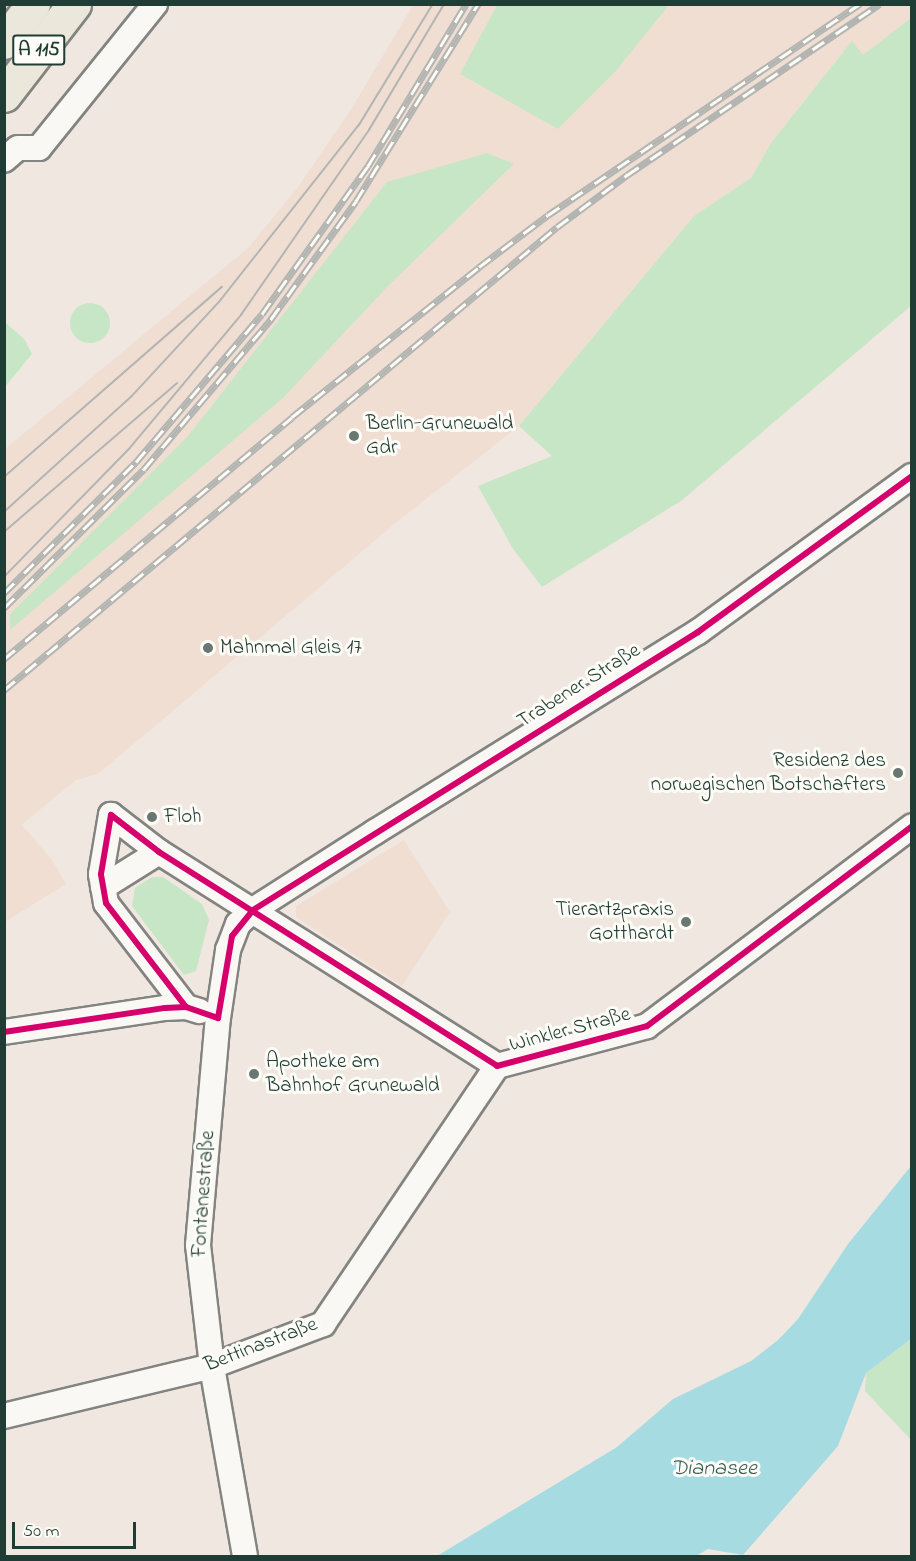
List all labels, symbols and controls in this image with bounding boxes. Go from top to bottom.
road number: A 115 [12,33,66,67]
place label: Berlin-Grunewald Gdr [366,411,513,461]
marker: Berlin-Grunewald Gdr [347,429,361,443]
place label: Mahnmal Gleis 17 [220,635,362,661]
street label: Trabener Straße [513,638,645,734]
marker: Mahnmal Gleis 17 [201,641,215,655]
place label: Residenz des norwegischen Botschafters [651,748,886,798]
marker: Residenz des norwegischen Botschafters [891,766,905,780]
place label: Floh [164,804,201,830]
marker: Floh [145,810,159,824]
place label: Tierartzpraxis Gotthardt [555,897,674,947]
marker: Tierartzpraxis Gotthardt [679,915,693,929]
street label: Winkler Straße [507,1002,633,1058]
place label: Apotheke am Bahnhof Grunewald [266,1049,440,1099]
marker: Apotheke am Bahnhof Grunewald [247,1067,261,1081]
street label: Fontanestraße [187,1130,221,1258]
street label: Bettinastraße [201,1312,321,1378]
water label: Dianasee [671,1457,757,1483]
scale bar [15,1510,140,1548]
text: 50 m [23,1519,60,1545]

